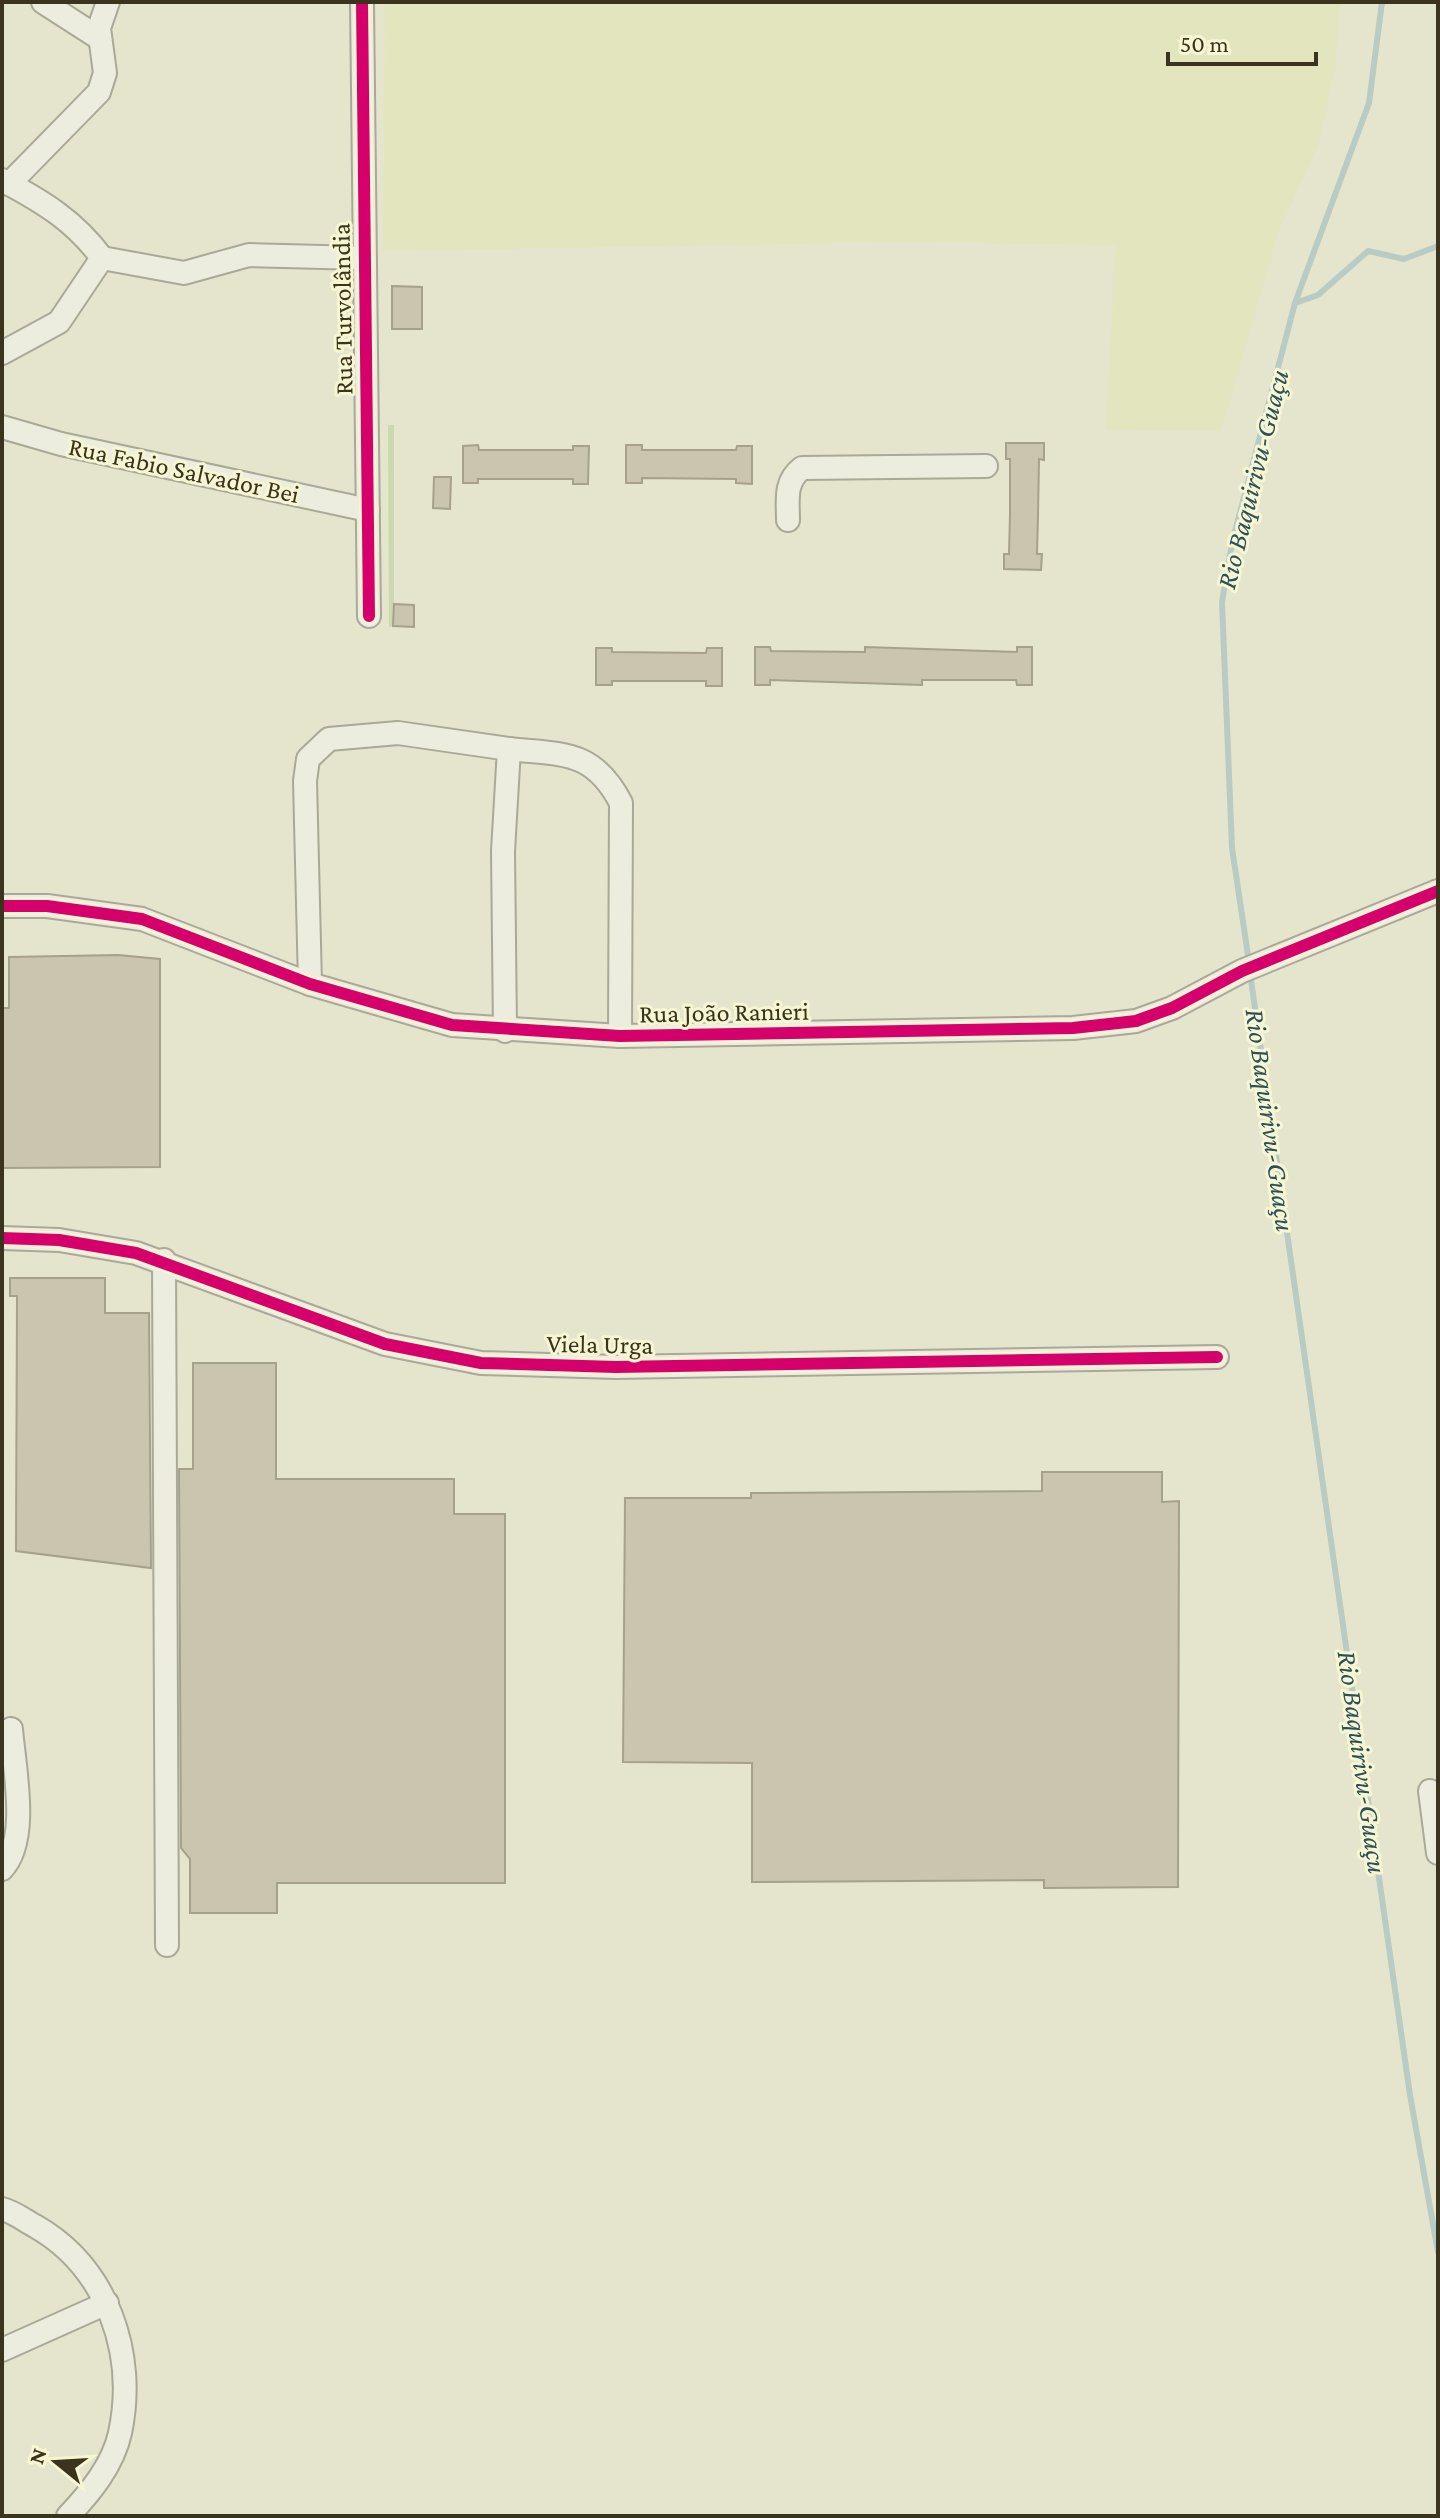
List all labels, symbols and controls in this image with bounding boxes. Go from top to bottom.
scale bar [1168,16,1316,66]
text: 50 m [1180,30,1229,57]
street label: Rua Turvolândia [327,223,358,395]
water label: Rio Baquirivu-Guaçu [1210,366,1295,592]
street label: Rua Fabio Salvador Bei [66,432,302,509]
street label: Rua João Ranieri [639,997,809,1028]
water label: Rio Baquirivu-Guaçu [1240,1007,1301,1234]
street label: Viela Urga [546,1329,653,1360]
water label: Rio Baquirivu-Guaçu [1332,1649,1393,1876]
north arrow [16,2422,96,2502]
text: N [23,2445,52,2467]

